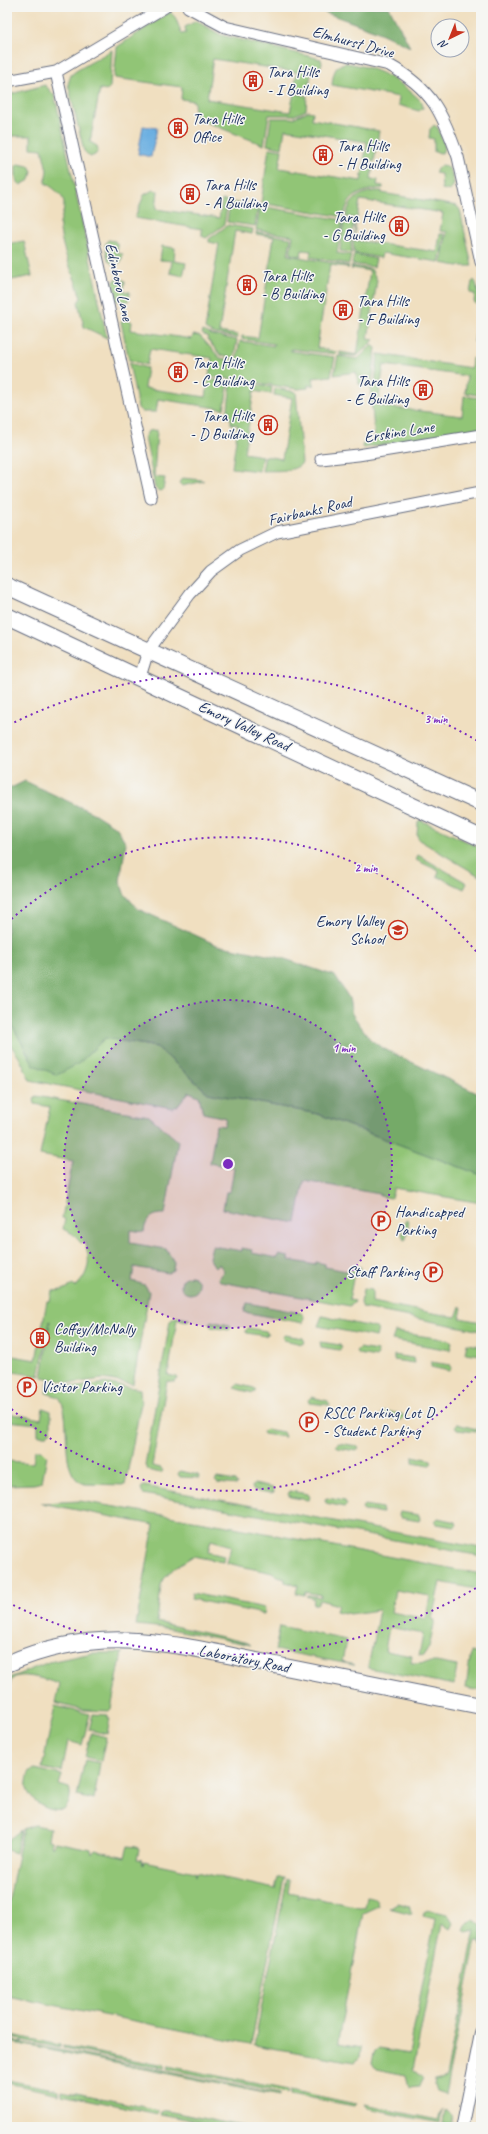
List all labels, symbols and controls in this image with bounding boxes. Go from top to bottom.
north arrow [430,18,470,58]
street label: Elmhurst Drive [310,22,398,63]
text: N [434,36,450,53]
place label: Tara Hills - I Building [267,62,330,100]
building icon: Tara Hills - I Building [242,70,264,92]
place label: Tara Hills Office [192,109,245,147]
building icon: Tara Hills Office [167,117,189,139]
place label: Tara Hills - H Building [337,136,402,174]
building icon: Tara Hills - H Building [312,144,334,166]
place label: Tara Hills - A Building [204,175,268,213]
building icon: Tara Hills - A Building [179,183,201,205]
place label: Tara Hills - G Building [322,207,387,245]
building icon: Tara Hills - G Building [388,215,410,237]
street label: Edinboro Lane [100,241,138,325]
place label: Tara Hills - B Building [261,266,326,304]
building icon: Tara Hills - B Building [236,274,258,296]
place label: Tara Hills - F Building [357,291,421,329]
building icon: Tara Hills - F Building [332,299,354,321]
place label: Tara Hills - C Building [192,353,256,391]
building icon: Tara Hills - C Building [167,361,189,383]
place label: Tara Hills - E Building [345,371,411,409]
building icon: Tara Hills - E Building [412,379,434,401]
place label: Tara Hills - D Building [190,406,256,444]
building icon: Tara Hills - D Building [257,414,279,436]
street label: Erskine Lane [363,416,437,447]
street label: Fairbanks Road [266,491,356,530]
street label: Emory Valley Road [195,696,295,757]
text: 3 min [425,711,448,727]
text: 2 min [355,860,378,876]
place label: Emory Valley School [316,911,387,949]
school or university icon: Emory Valley School [387,919,409,941]
text: 1 min [333,1040,356,1056]
centre of rings [221,1157,235,1171]
place label: Handicapped Parking [395,1202,466,1240]
parking icon: Handicapped Parking [370,1210,392,1232]
parking icon: Staff Parking [422,1261,444,1283]
place label: Staff Parking [346,1262,420,1282]
place label: Coffey/McNally Building [54,1319,137,1357]
building icon: Coffey/McNally Building [29,1327,51,1349]
parking icon: Visitor Parking [16,1376,38,1398]
place label: Visitor Parking [41,1377,123,1397]
place label: RSCC Parking Lot D - Student Parking [323,1403,436,1441]
parking icon: RSCC Parking Lot D - Student Parking [298,1411,320,1433]
street label: Laboratory Road [197,1640,294,1678]

